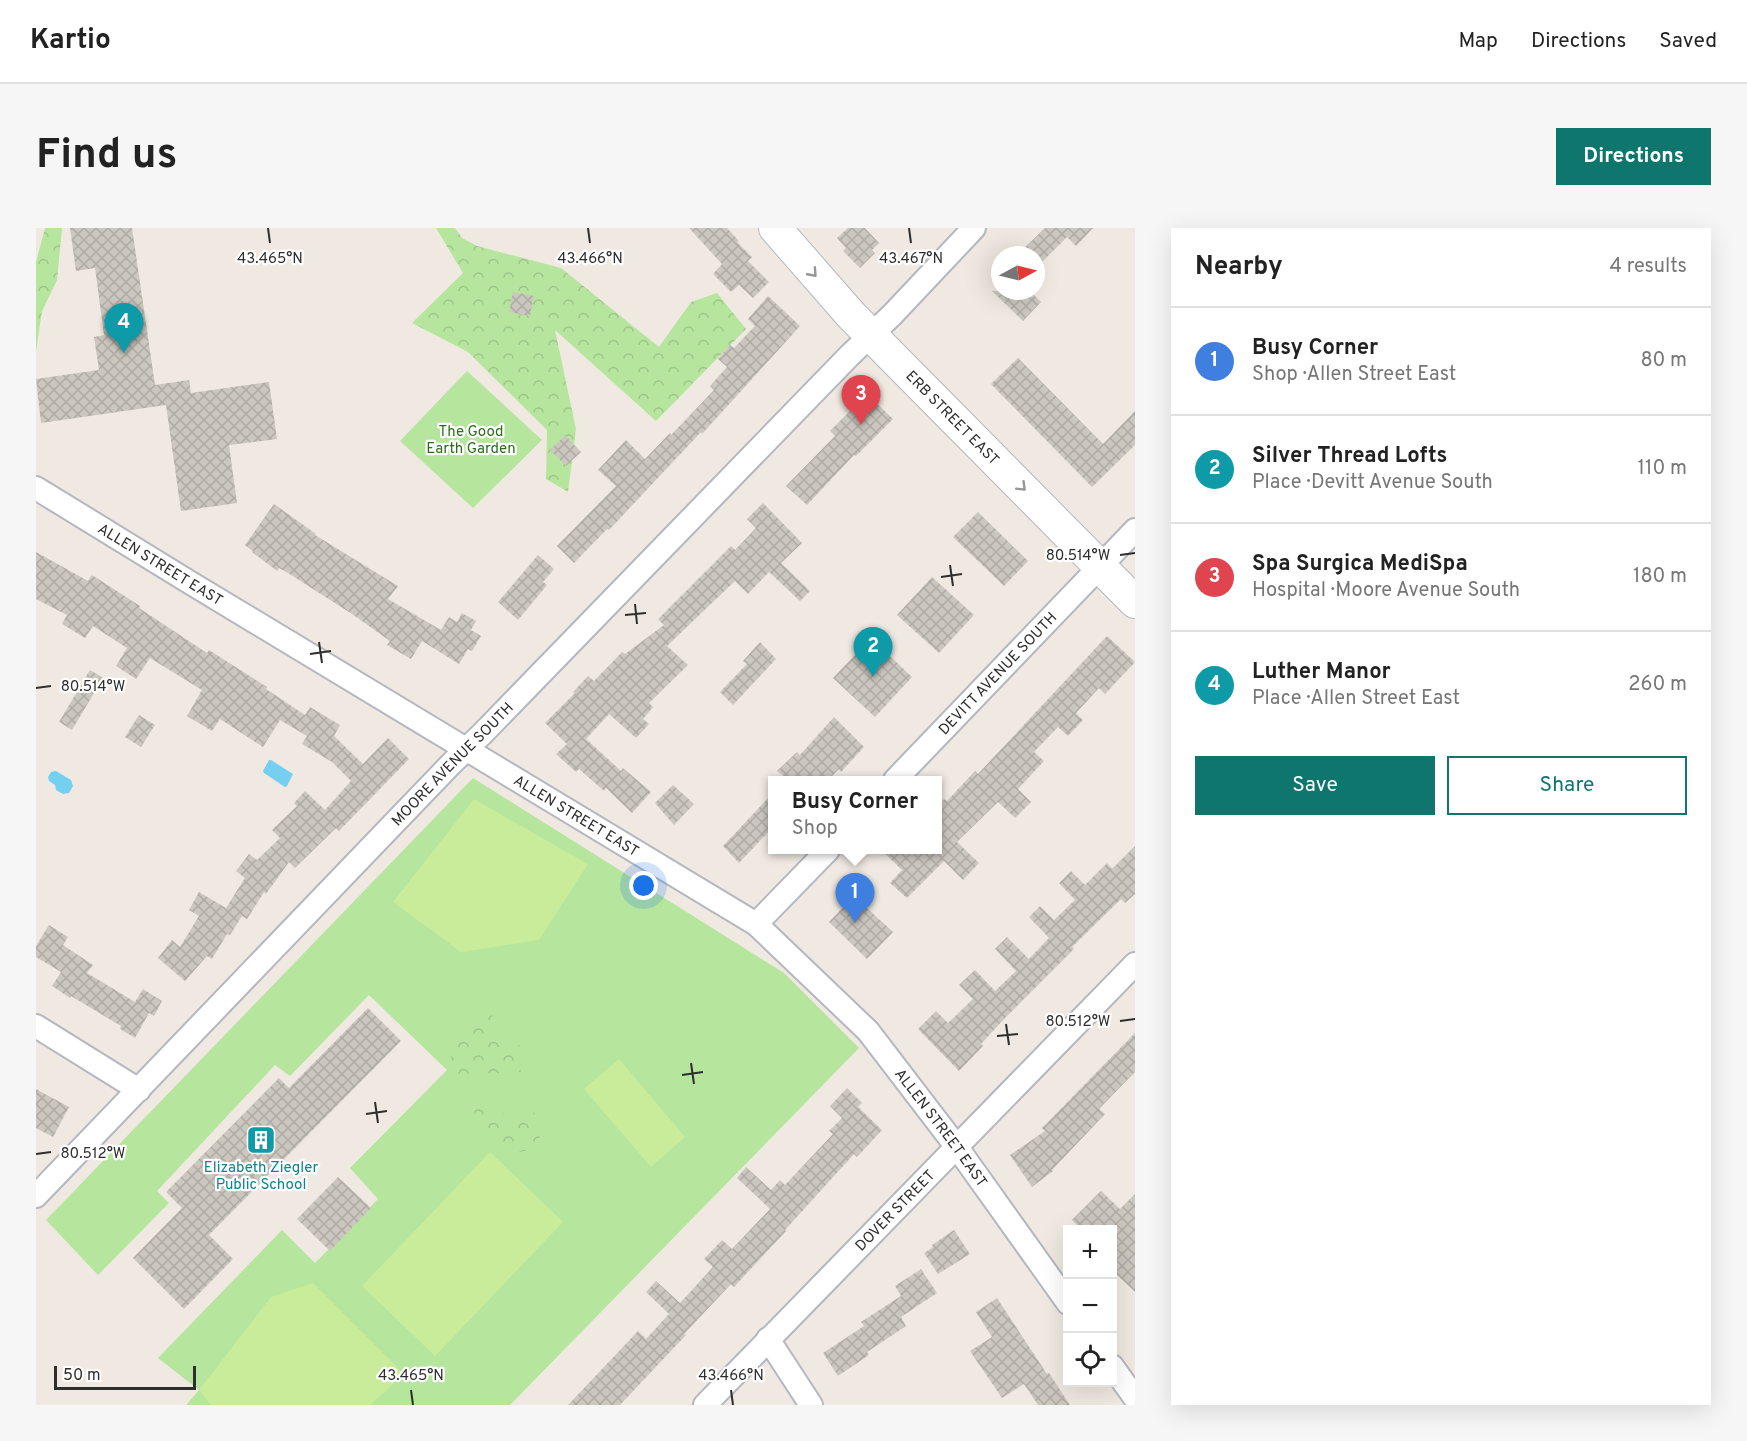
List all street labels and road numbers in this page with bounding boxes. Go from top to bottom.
street label: ERB STREET EAST [901,367,1002,470]
street label: ALLEN STREET EAST [94,520,226,611]
street label: DEVITT AVENUE SOUTH [935,609,1062,740]
street label: MOORE AVENUE SOUTH [388,699,518,831]
street label: ALLEN STREET EAST [509,772,642,862]
street label: ALLEN STREET EAST [890,1066,990,1192]
street label: DOVER STREET [852,1167,940,1256]

